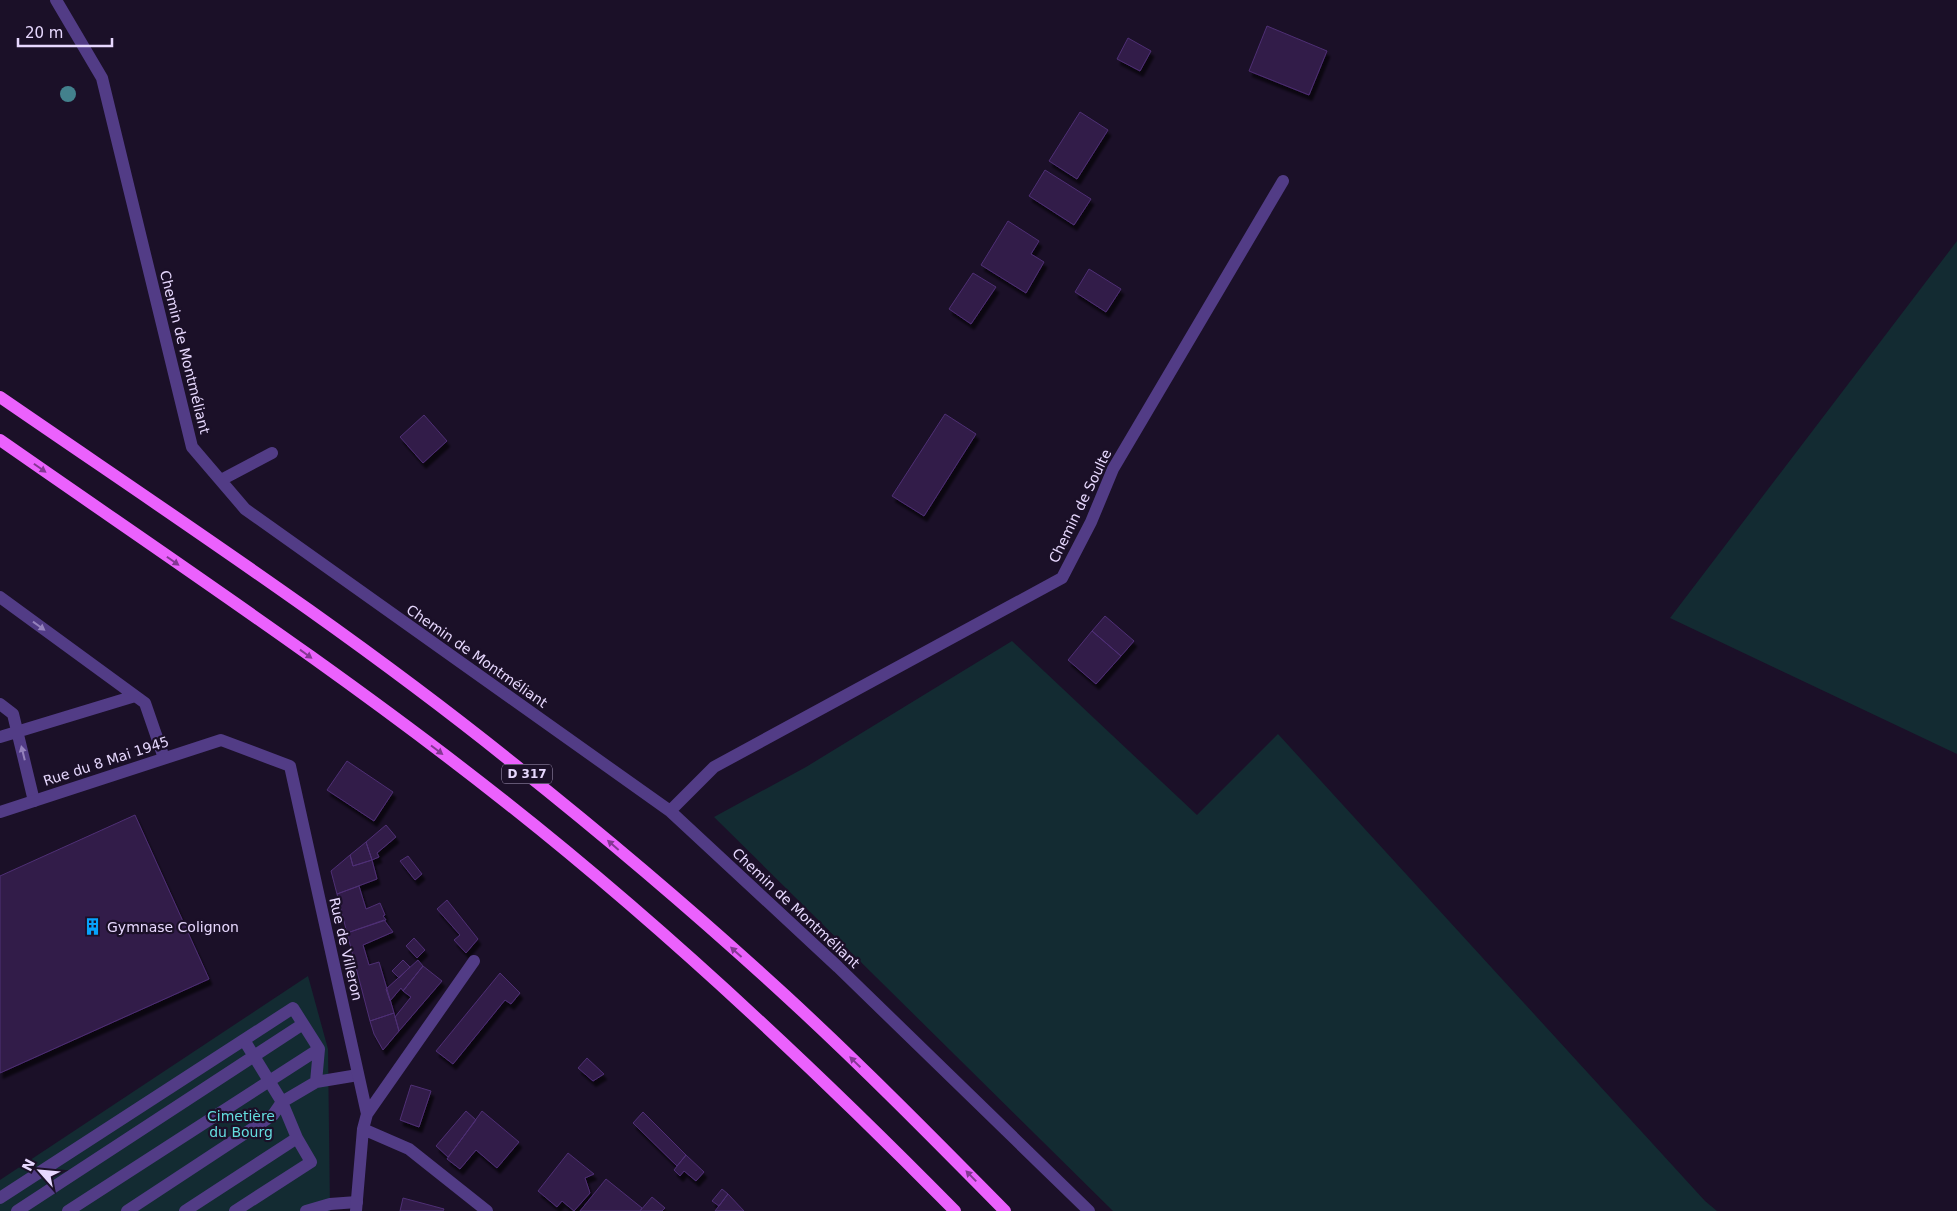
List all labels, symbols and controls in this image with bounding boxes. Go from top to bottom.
scale bar [18,15,111,47]
text: 20 m [25,24,63,42]
street label: Chemin de Montméliant [157,269,213,436]
street label: Chemin de Soulte [1046,447,1114,565]
one-way arrow [33,463,47,473]
one-way arrow [166,556,180,566]
street label: Chemin de Montméliant [404,601,551,711]
one-way arrow [33,621,46,631]
one-way arrow [299,649,313,659]
street label: Rue du 8 Mai 1945 [41,733,171,789]
one-way arrow [430,745,444,755]
one-way arrow [19,746,27,761]
road number: D 317 [502,764,552,784]
one-way arrow [608,839,620,851]
street label: Chemin de Montméliant [729,845,863,971]
street label: Rue de Villeron [326,896,366,1002]
building icon: Gymnase Colignon [83,917,103,937]
place label: Gymnase Colignon [107,919,239,935]
one-way arrow [729,946,742,957]
one-way arrow [849,1056,861,1068]
park label: Cimetière du Bourg [207,1108,275,1140]
north arrow [15,1146,65,1196]
text: N [19,1156,38,1174]
one-way arrow [965,1170,977,1182]

